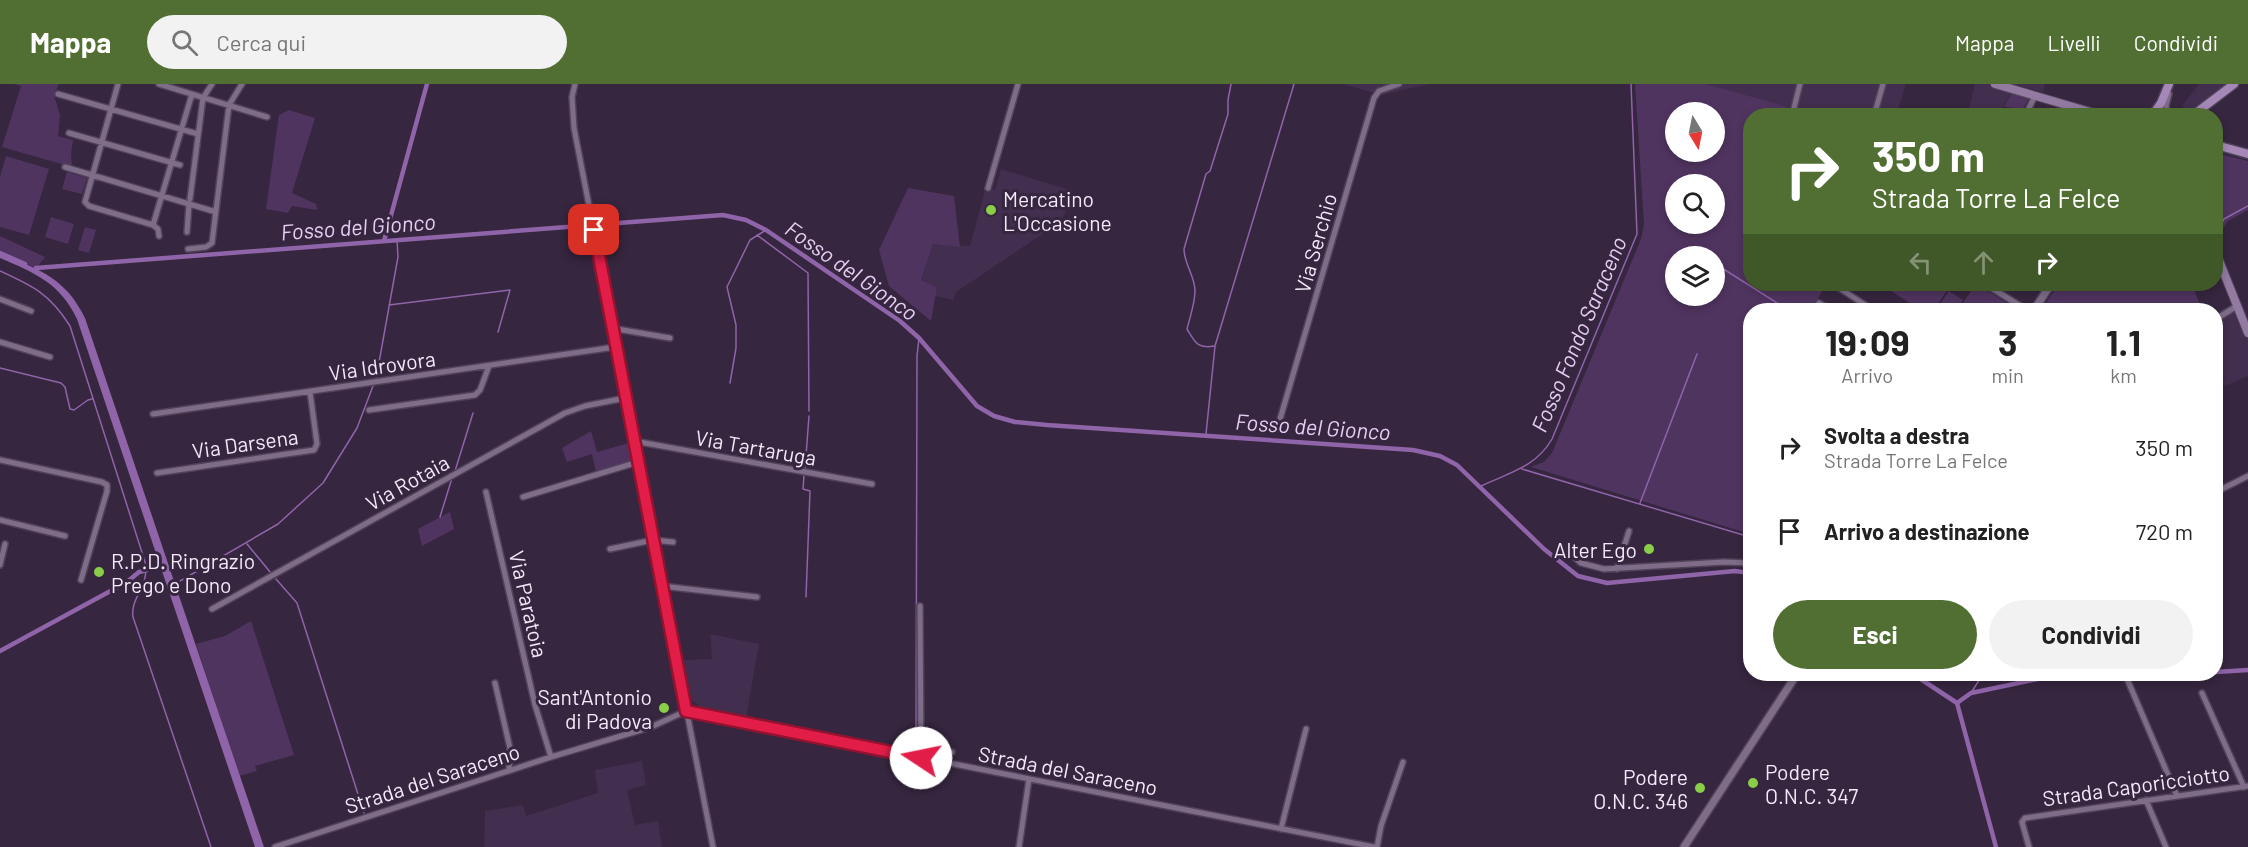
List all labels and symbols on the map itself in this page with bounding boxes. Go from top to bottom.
north arrow [1665,102,1725,162]
place label: Mercatino L'Occasione [1003,186,1112,235]
street label: Via Serchio [1289,190,1341,296]
marker: Mercatino L'Occasione [984,203,998,217]
pin [568,204,619,255]
water label: Fosso del Gionco [280,208,436,244]
water label: Fosso del Gionco [781,215,923,325]
water label: Fosso Fondo Saraceno [1525,233,1631,435]
street label: Via Idrovora [327,345,437,385]
water label: Fosso del Gionco [1235,408,1391,444]
street label: Via Darsena [190,423,300,463]
street label: Via Tartaruga [694,424,818,470]
street label: Via Rotaia [361,449,453,515]
place label: Alter Ego [1554,537,1637,562]
marker: Alter Ego [1642,542,1656,556]
place label: R.P.D. Ringrazio Prego e Dono [111,548,255,597]
street label: Via Paratoia [505,548,553,660]
marker: R.P.D. Ringrazio Prego e Dono [92,565,106,579]
place label: Sant'Antonio di Padova [538,684,652,733]
marker: Sant'Antonio di Padova [657,701,671,715]
position arrow [889,726,953,790]
street label: Strada del Saraceno [341,738,523,818]
street label: Strada del Saraceno [976,740,1160,800]
place label: Podere O.N.C. 347 [1765,759,1858,808]
street label: Strada Caporicciotto [2041,759,2231,811]
place label: Podere O.N.C. 346 [1593,764,1688,813]
marker: Podere O.N.C. 347 [1746,776,1760,790]
marker: Podere O.N.C. 346 [1693,781,1707,795]

